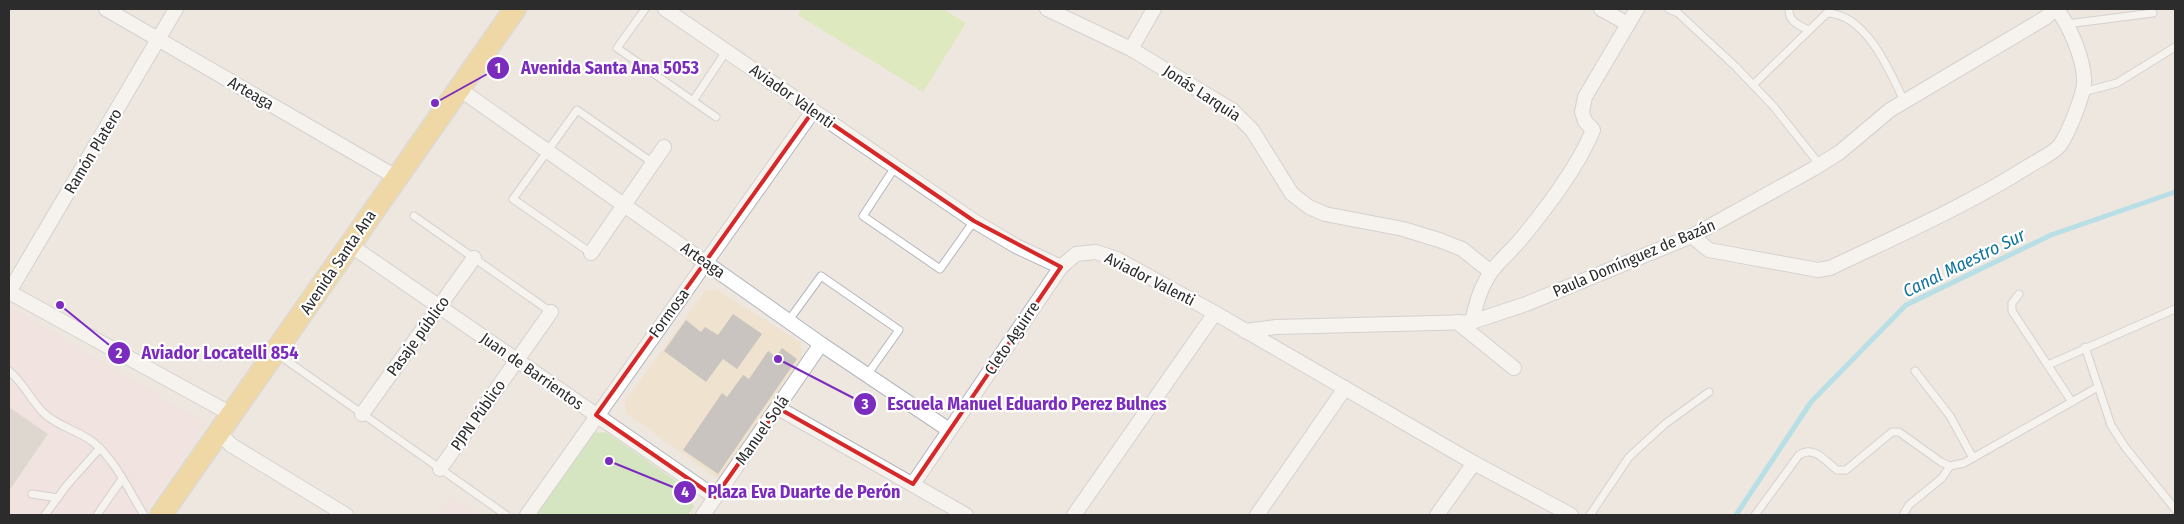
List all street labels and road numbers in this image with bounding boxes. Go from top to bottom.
street label: Aviador Valenti [746,60,838,132]
street label: Jonás Larquia [1160,61,1244,125]
street label: Arteaga [225,72,277,114]
street label: Ramón Platero [60,105,126,197]
street label: Avenida Santa Ana [296,206,380,318]
street label: Paula Domínguez de Bazán [1550,215,1718,301]
street label: Arteaga [677,238,729,282]
street label: Aviador Valenti [1102,248,1198,310]
street label: Formosa [645,285,693,341]
street label: Pasaje público [383,292,453,380]
street label: Cleto Aguirre [981,298,1043,378]
street label: Juan de Barrientos [477,328,587,414]
street label: PJPN Público [447,376,509,454]
street label: Manuel Solá [731,392,793,468]

